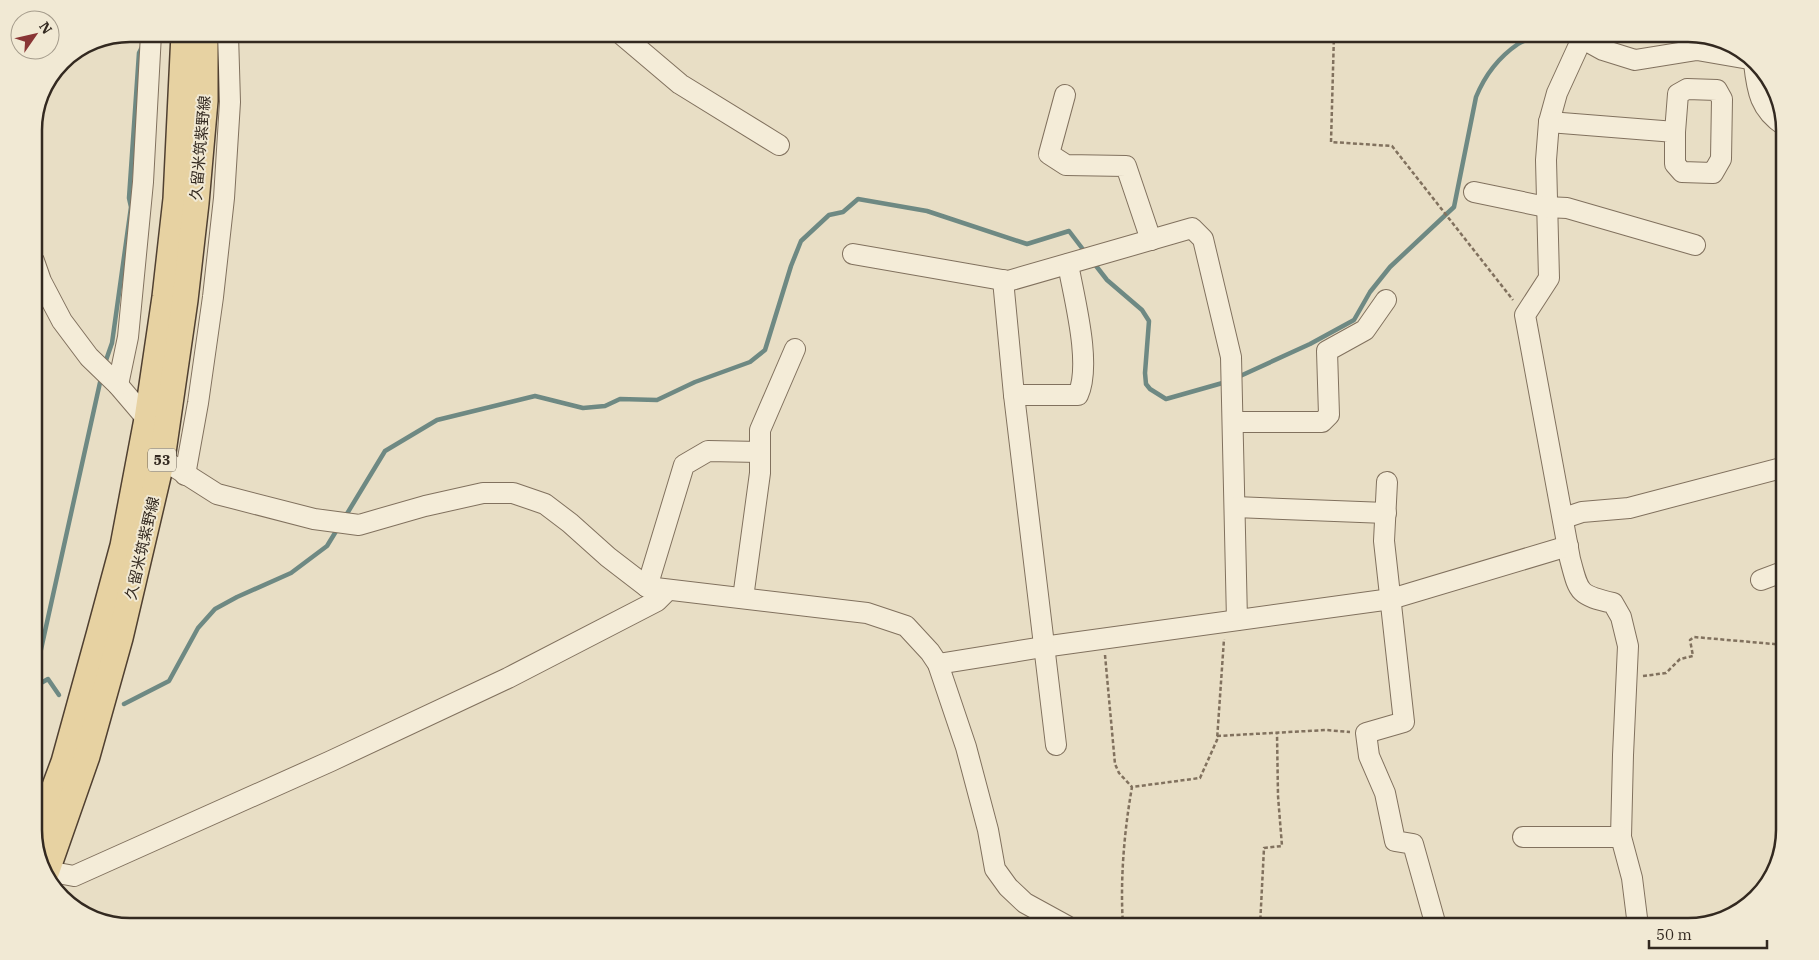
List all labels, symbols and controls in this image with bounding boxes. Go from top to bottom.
north arrow [10,10,60,60]
text: N [35,18,56,37]
street label: 久留米筑紫野線 [186,95,214,201]
road number: 53 [148,448,176,472]
street label: 久留米筑紫野線 [121,495,163,601]
scale bar [1649,918,1766,950]
text: 50 m [1656,925,1692,944]

